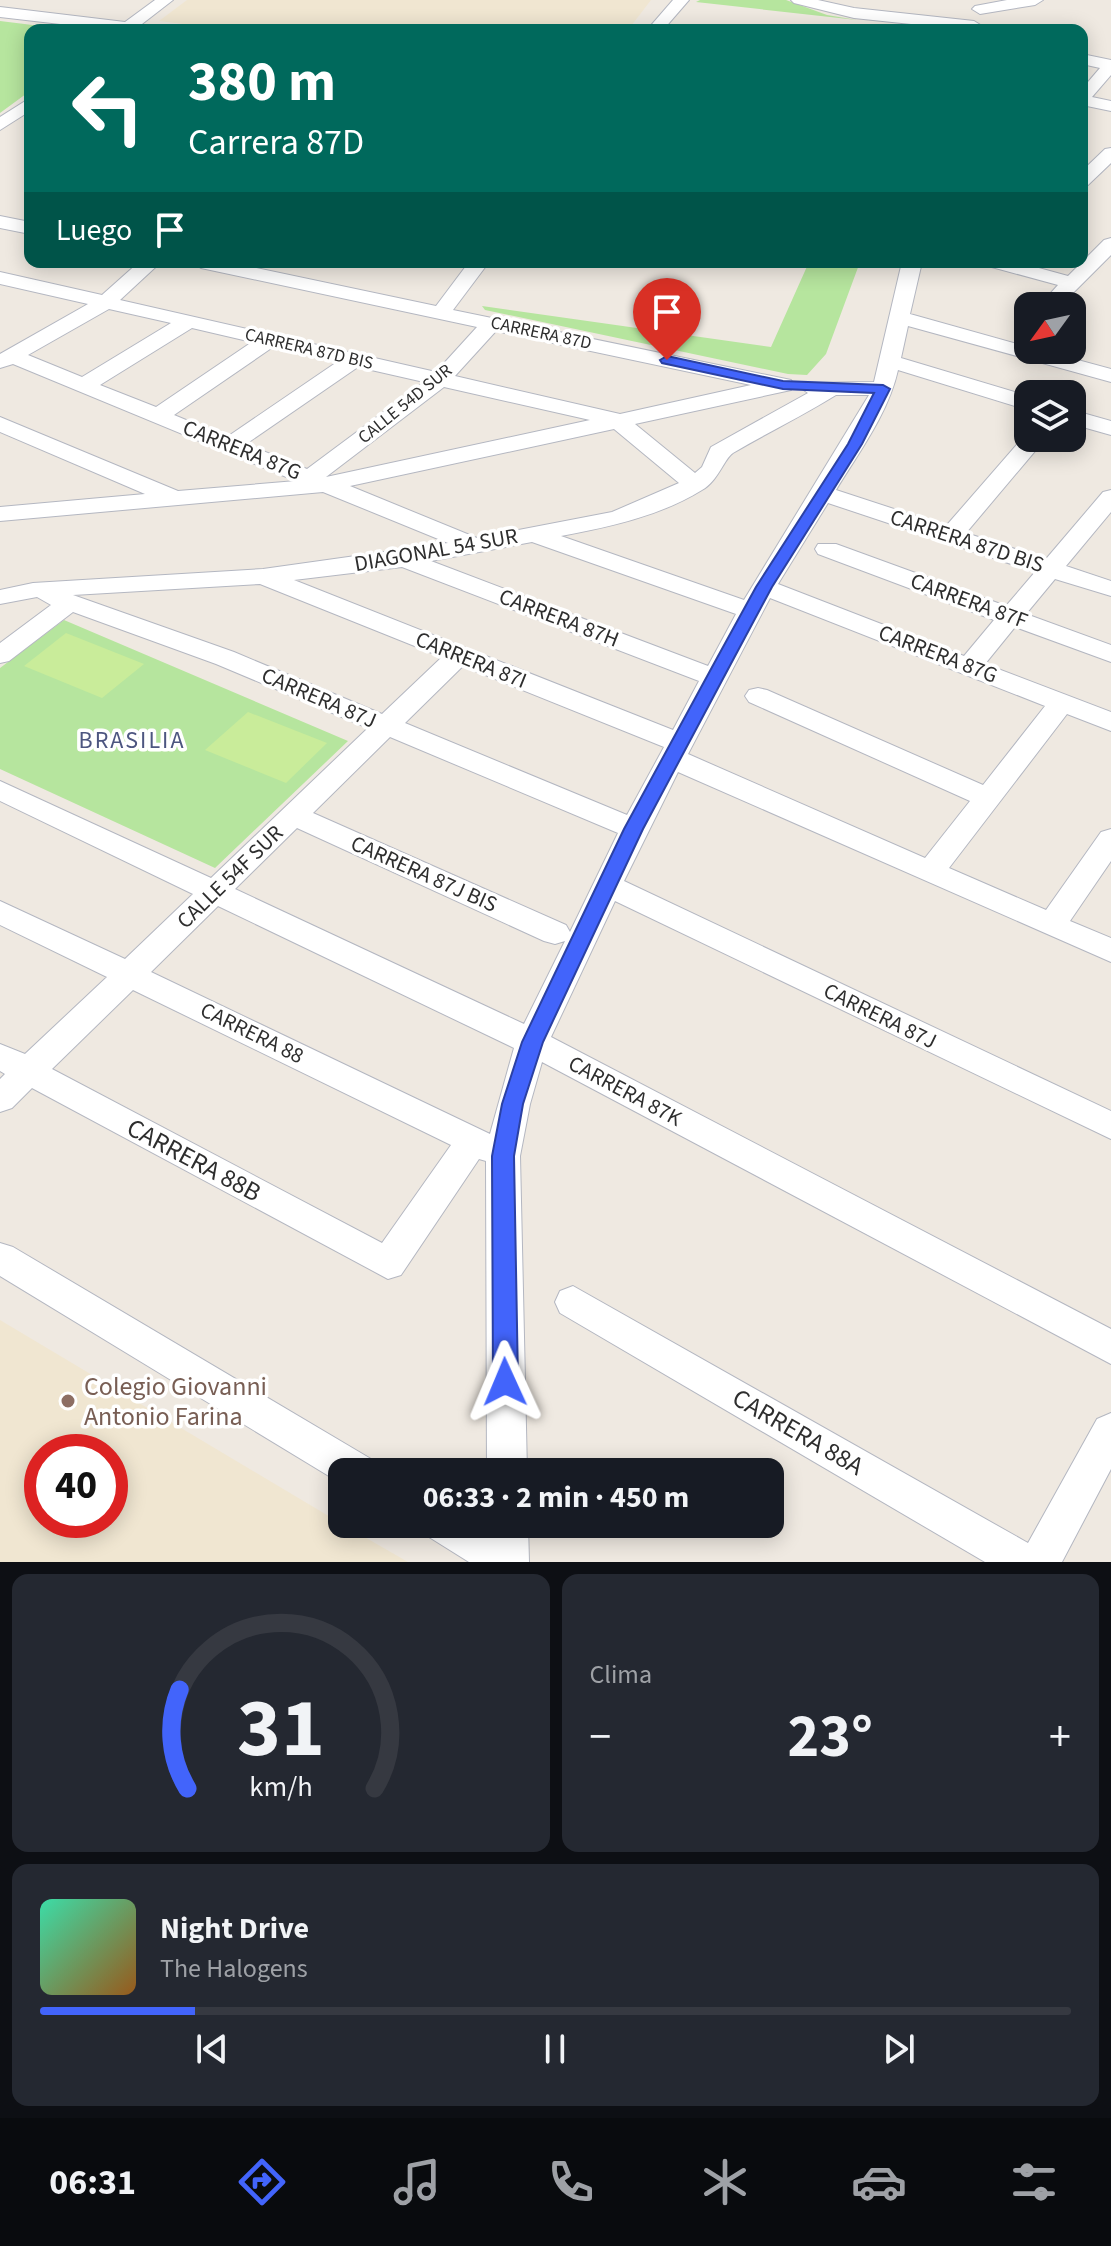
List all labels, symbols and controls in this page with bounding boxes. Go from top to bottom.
text: 380 m [188,43,336,122]
icon: left [56,56,160,160]
text: Carrera 87D [188,117,364,168]
icon: arrive [148,208,192,252]
text: Luego [56,209,132,252]
pin [633,278,701,360]
icon: arrive [645,290,689,334]
north arrow [1014,292,1086,364]
map controls [1014,292,1086,452]
street label: CARRERA 87D [488,310,594,356]
street label: CARRERA 87D BIS [242,322,376,376]
street label: CALLE 54D SUR [353,358,457,450]
button: layers [1014,380,1086,452]
street label: CARRERA 87G [178,412,306,488]
street label: CARRERA 87D BIS [886,501,1048,581]
street label: DIAGONAL 54 SUR [352,520,520,580]
street label: CARRERA 87F [906,565,1032,637]
street label: CARRERA 87H [494,580,624,656]
street label: CARRERA 87G [874,617,1002,691]
street label: CARRERA 87I [410,623,532,697]
street label: CARRERA 87J [256,659,382,737]
district label: BRASILIA [79,723,185,758]
street label: CALLE 54F SUR [169,818,291,936]
street label: CARRERA 87J BIS [346,827,502,921]
street label: CARRERA 87J [818,975,942,1057]
street label: CARRERA 88 [195,994,309,1072]
street label: CARRERA 87K [563,1048,688,1134]
street label: CARRERA 88B [120,1109,268,1211]
position arrow [463,1340,547,1424]
place label: Colegio Giovanni Antonio Farina [84,1368,267,1435]
street label: CARRERA 88A [725,1379,871,1485]
marker: Colegio Giovanni Antonio Farina [59,1392,77,1410]
speed limit sign: 40 [24,1434,128,1538]
text: 06:33 · 2 min · 450 m [423,1476,689,1519]
text: Clima [590,1656,652,1693]
text: 31 [237,1670,325,1788]
text: 23° [788,1695,873,1780]
text: − [590,1706,611,1769]
text: + [1049,1706,1071,1769]
text: km/h [249,1767,312,1807]
text: Night Drive [160,1907,309,1950]
text: The Halogens [160,1950,308,1987]
icon: previous [190,2027,234,2071]
icon: pause [533,2027,577,2071]
icon: next [877,2027,921,2071]
icon: directions [234,2154,290,2210]
icon: music [389,2154,445,2210]
icon: phone [543,2154,599,2210]
icon: climate [697,2154,753,2210]
icon: car [851,2154,907,2210]
icon: filters [1006,2154,1062,2210]
text: 06:31 [49,2157,136,2208]

